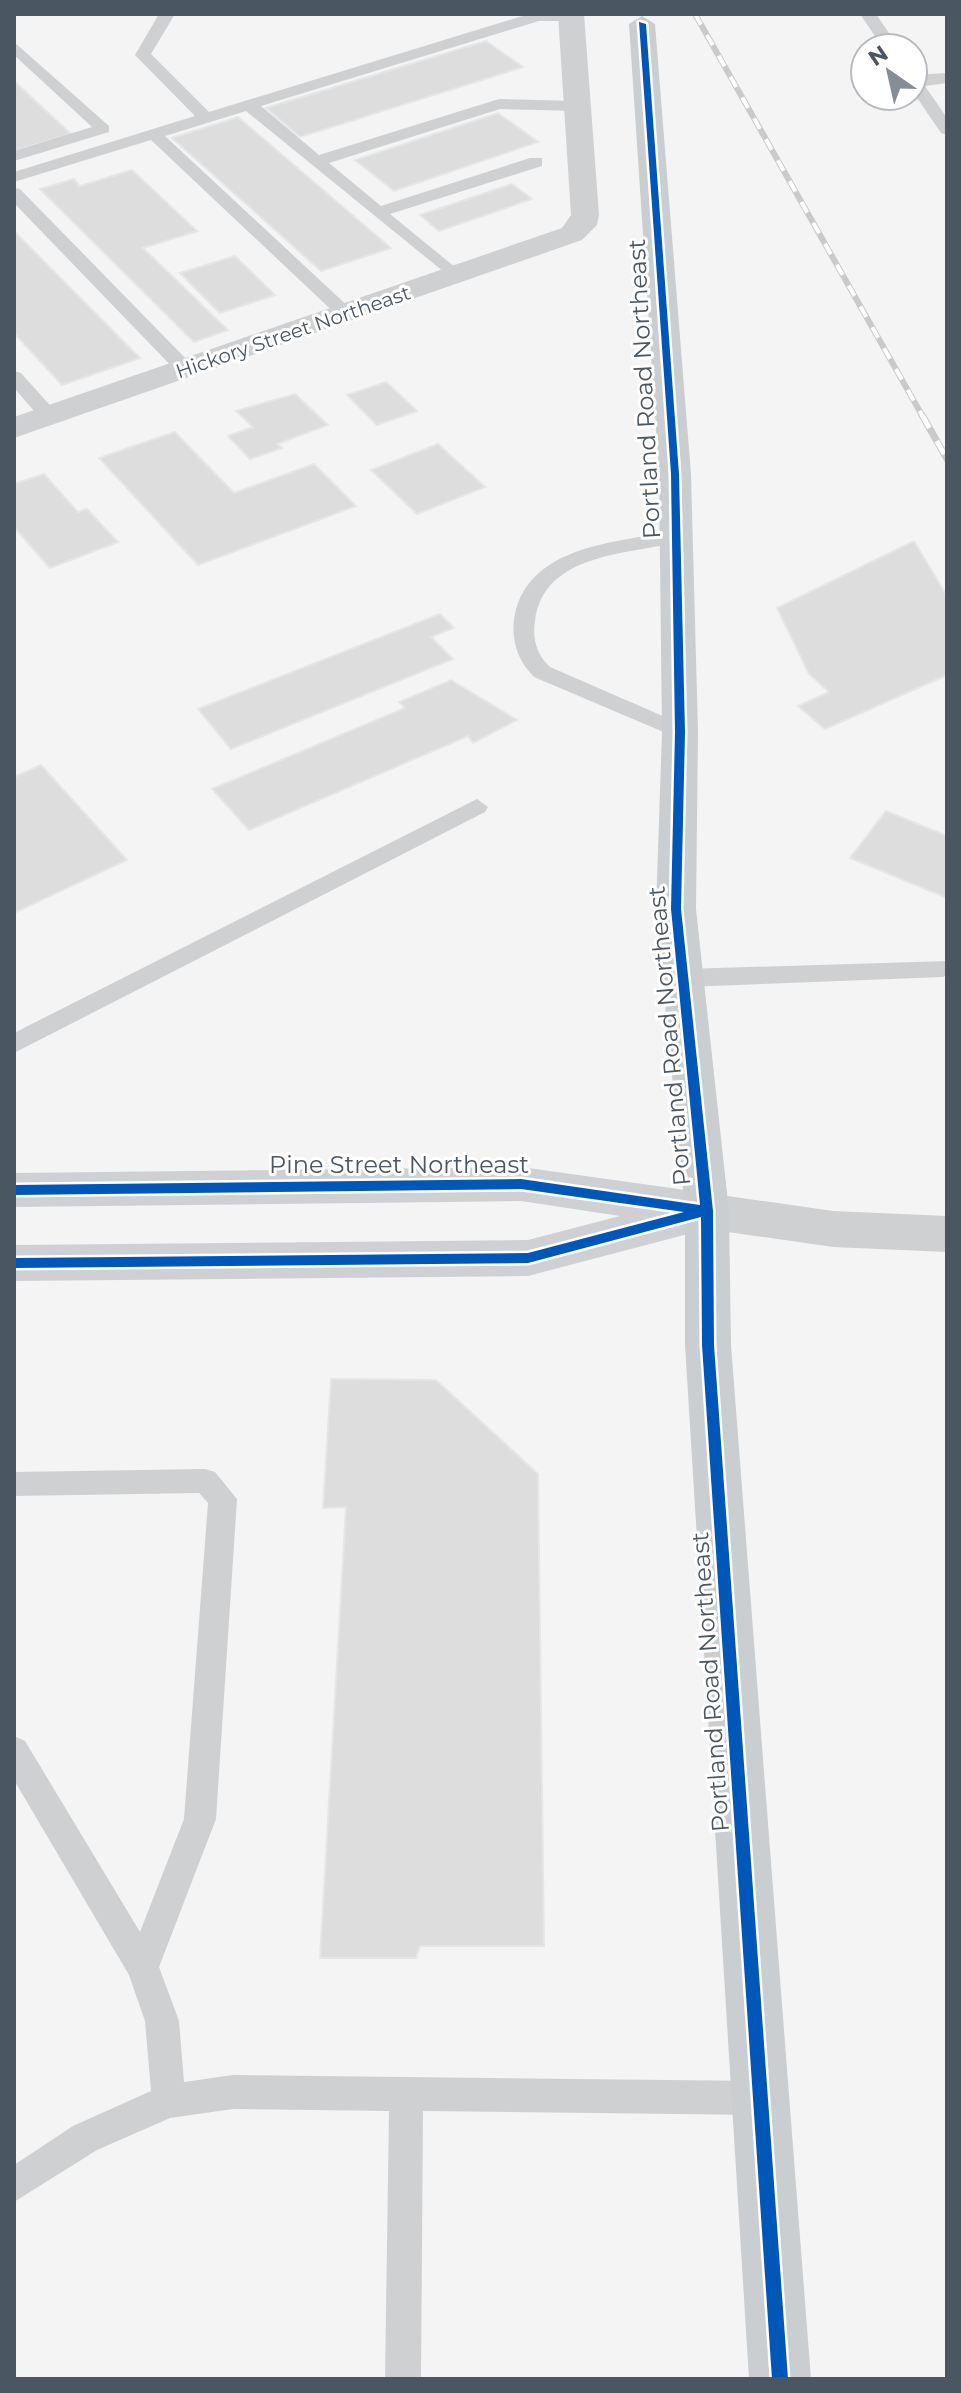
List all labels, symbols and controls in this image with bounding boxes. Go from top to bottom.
north arrow [849,32,929,112]
text: N [863,40,893,72]
street label: Portland Road Northeast [622,238,666,540]
street label: Hickory Street Northeast [172,280,414,384]
street label: Portland Road Northeast [641,885,697,1187]
street label: Pine Street Northeast [269,1150,529,1179]
street label: Portland Road Northeast [685,1531,735,1833]

